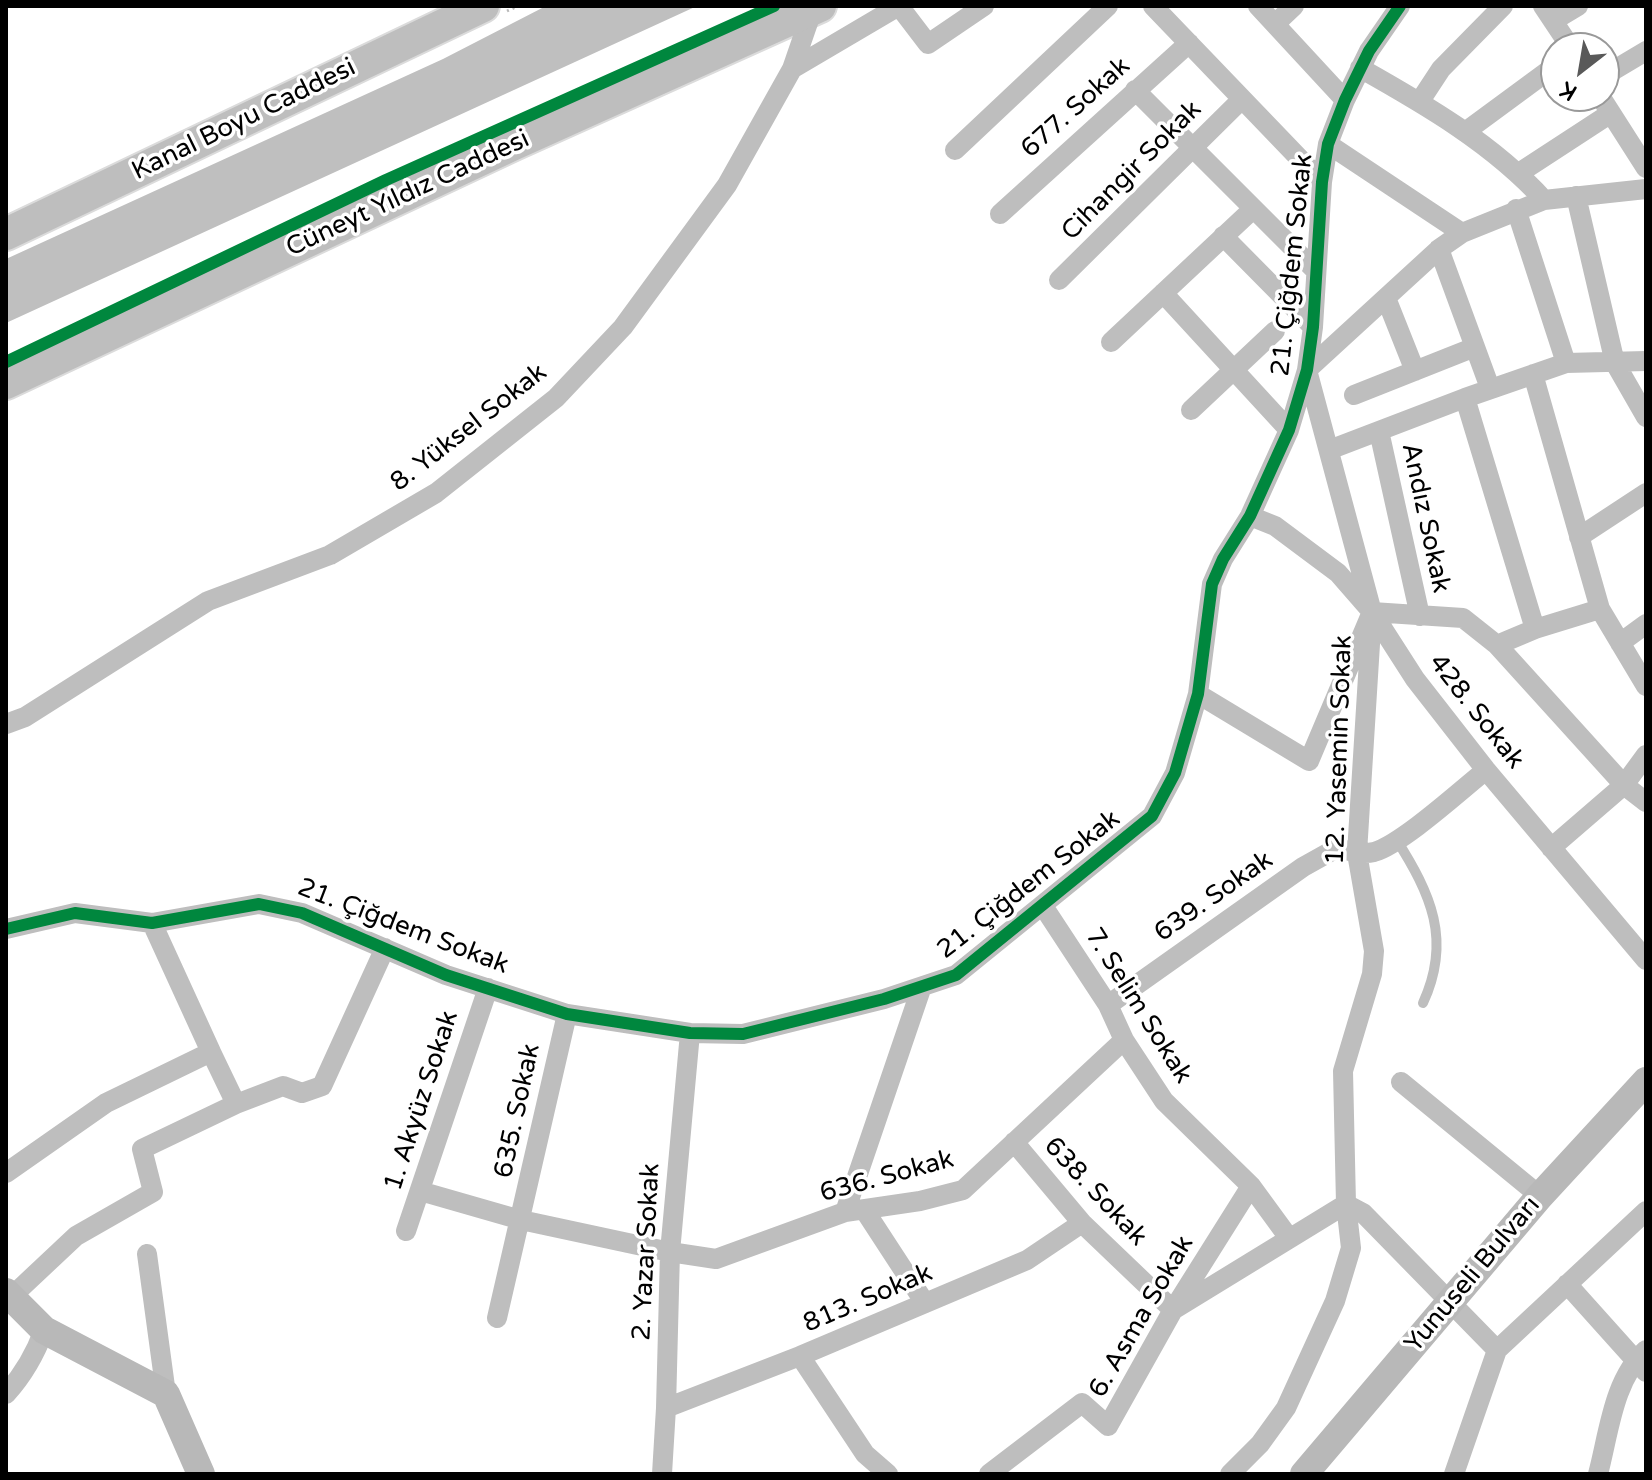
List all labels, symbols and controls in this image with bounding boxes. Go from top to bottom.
north arrow [1540,32,1620,112]
street label: 677. Sokak [1015,51,1137,165]
street label: Kanal Boyu Caddesi [127,52,361,188]
text: K [1556,76,1582,106]
street label: Cihangir Sokak [1056,95,1208,247]
street label: Cüneyt Yıldız Caddesi [281,124,535,264]
street label: 21. Çiğdem Sokak [1266,152,1320,378]
street label: 8. Yüksel Sokak [385,357,553,499]
street label: Andız Sokak [1394,440,1456,596]
street label: 12. Yasemin Sokak [1320,635,1360,865]
street label: 428. Sokak [1422,648,1530,776]
street label: 21. Çiğdem Sokak [931,804,1127,966]
street label: 639. Sokak [1149,845,1279,949]
street label: 21. Çiğdem Sokak [293,872,513,982]
street label: 7. Selim Sokak [1078,923,1198,1089]
street label: 1. Akyüz Sokak [378,1007,466,1195]
street label: 635. Sokak [489,1041,547,1181]
street label: 638. Sokak [1037,1131,1153,1253]
street label: 636. Sokak [817,1144,957,1210]
street label: 2. Yazar Sokak [627,1162,667,1342]
street label: Yunuseli Bulvarı [1399,1191,1547,1359]
street label: 6. Asma Sokak [1083,1231,1201,1403]
street label: 813. Sokak [799,1258,937,1340]

